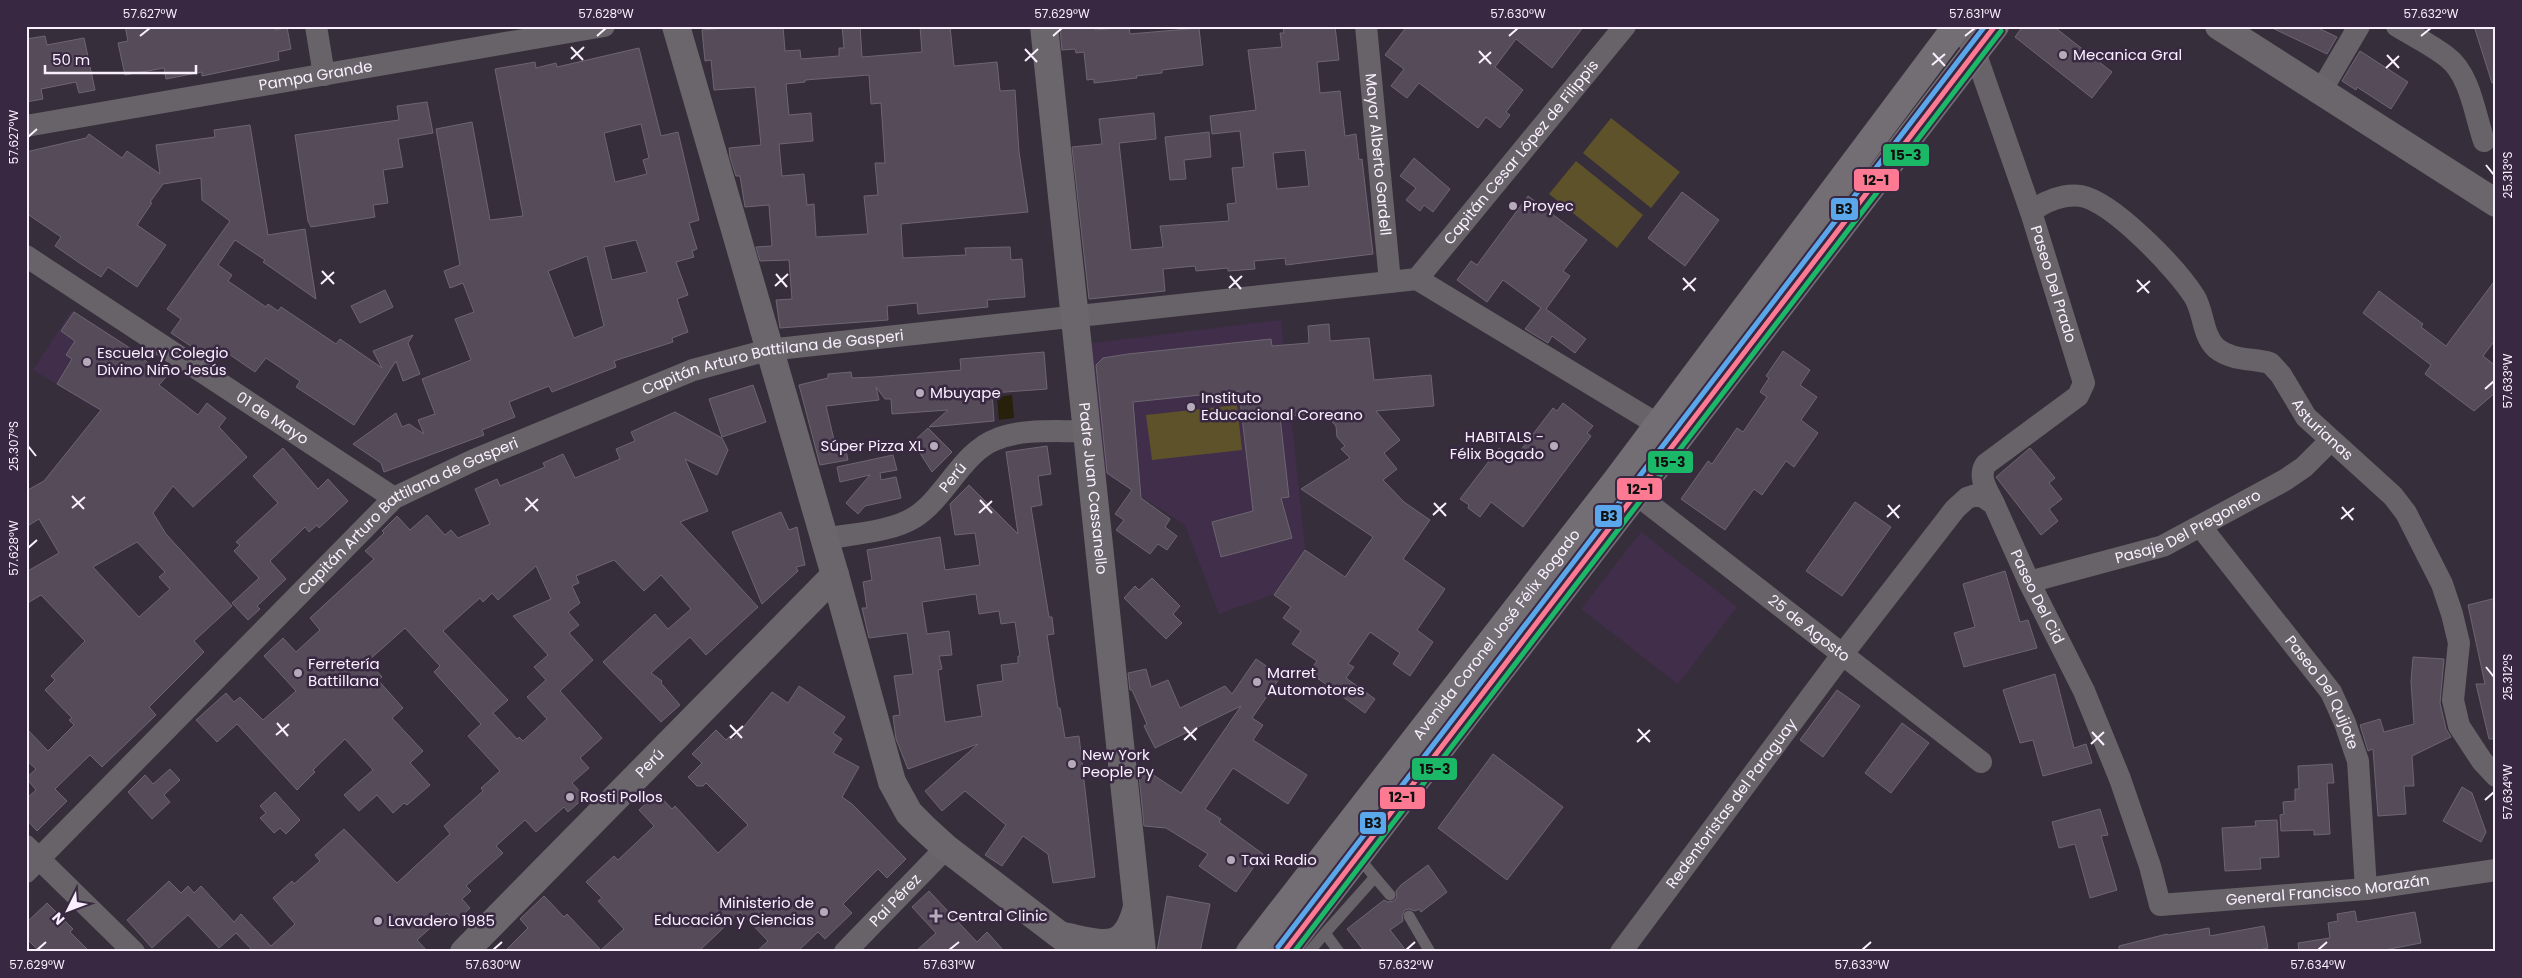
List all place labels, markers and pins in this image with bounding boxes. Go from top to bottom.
place label: Mecanica Gral [2073,44,2182,65]
marker: Mecanica Gral [2057,49,2069,61]
place label: Proyec [1523,195,1574,216]
marker: Proyec [1507,200,1519,212]
place label: Escuela y Colegio Divino Niño Jesús [97,342,228,380]
marker: Escuela y Colegio Divino Niño Jesús [81,356,93,368]
place label: Mbuyape [930,382,1001,403]
marker: Mbuyape [914,387,926,399]
place label: Instituto Educacional Coreano [1201,387,1363,425]
marker: Instituto Educacional Coreano [1185,401,1197,413]
place label: HABITALS - Félix Bogado [1450,426,1544,464]
place label: Súper Pizza XL [821,435,925,456]
marker: Súper Pizza XL [928,440,940,452]
marker: HABITALS - Félix Bogado [1548,440,1560,452]
place label: Ferretería Battillana [308,653,380,691]
place label: Marret Automotores [1267,662,1365,700]
marker: Ferretería Battillana [292,667,304,679]
marker: Marret Automotores [1251,676,1263,688]
place label: New York People Py [1082,744,1154,782]
marker: New York People Py [1066,758,1078,770]
place label: Rosti Pollos [580,786,663,807]
marker: Rosti Pollos [564,791,576,803]
place label: Taxi Radio [1241,849,1317,870]
marker: Taxi Radio [1225,854,1237,866]
place label: Ministerio de Educación y Ciencias [654,892,814,930]
place label: Central Clinic [947,905,1048,926]
marker: Ministerio de Educación y Ciencias [818,906,830,918]
marker: Central Clinic [929,909,943,923]
place label: Lavadero 1985 [388,910,495,931]
marker: Lavadero 1985 [372,915,384,927]

